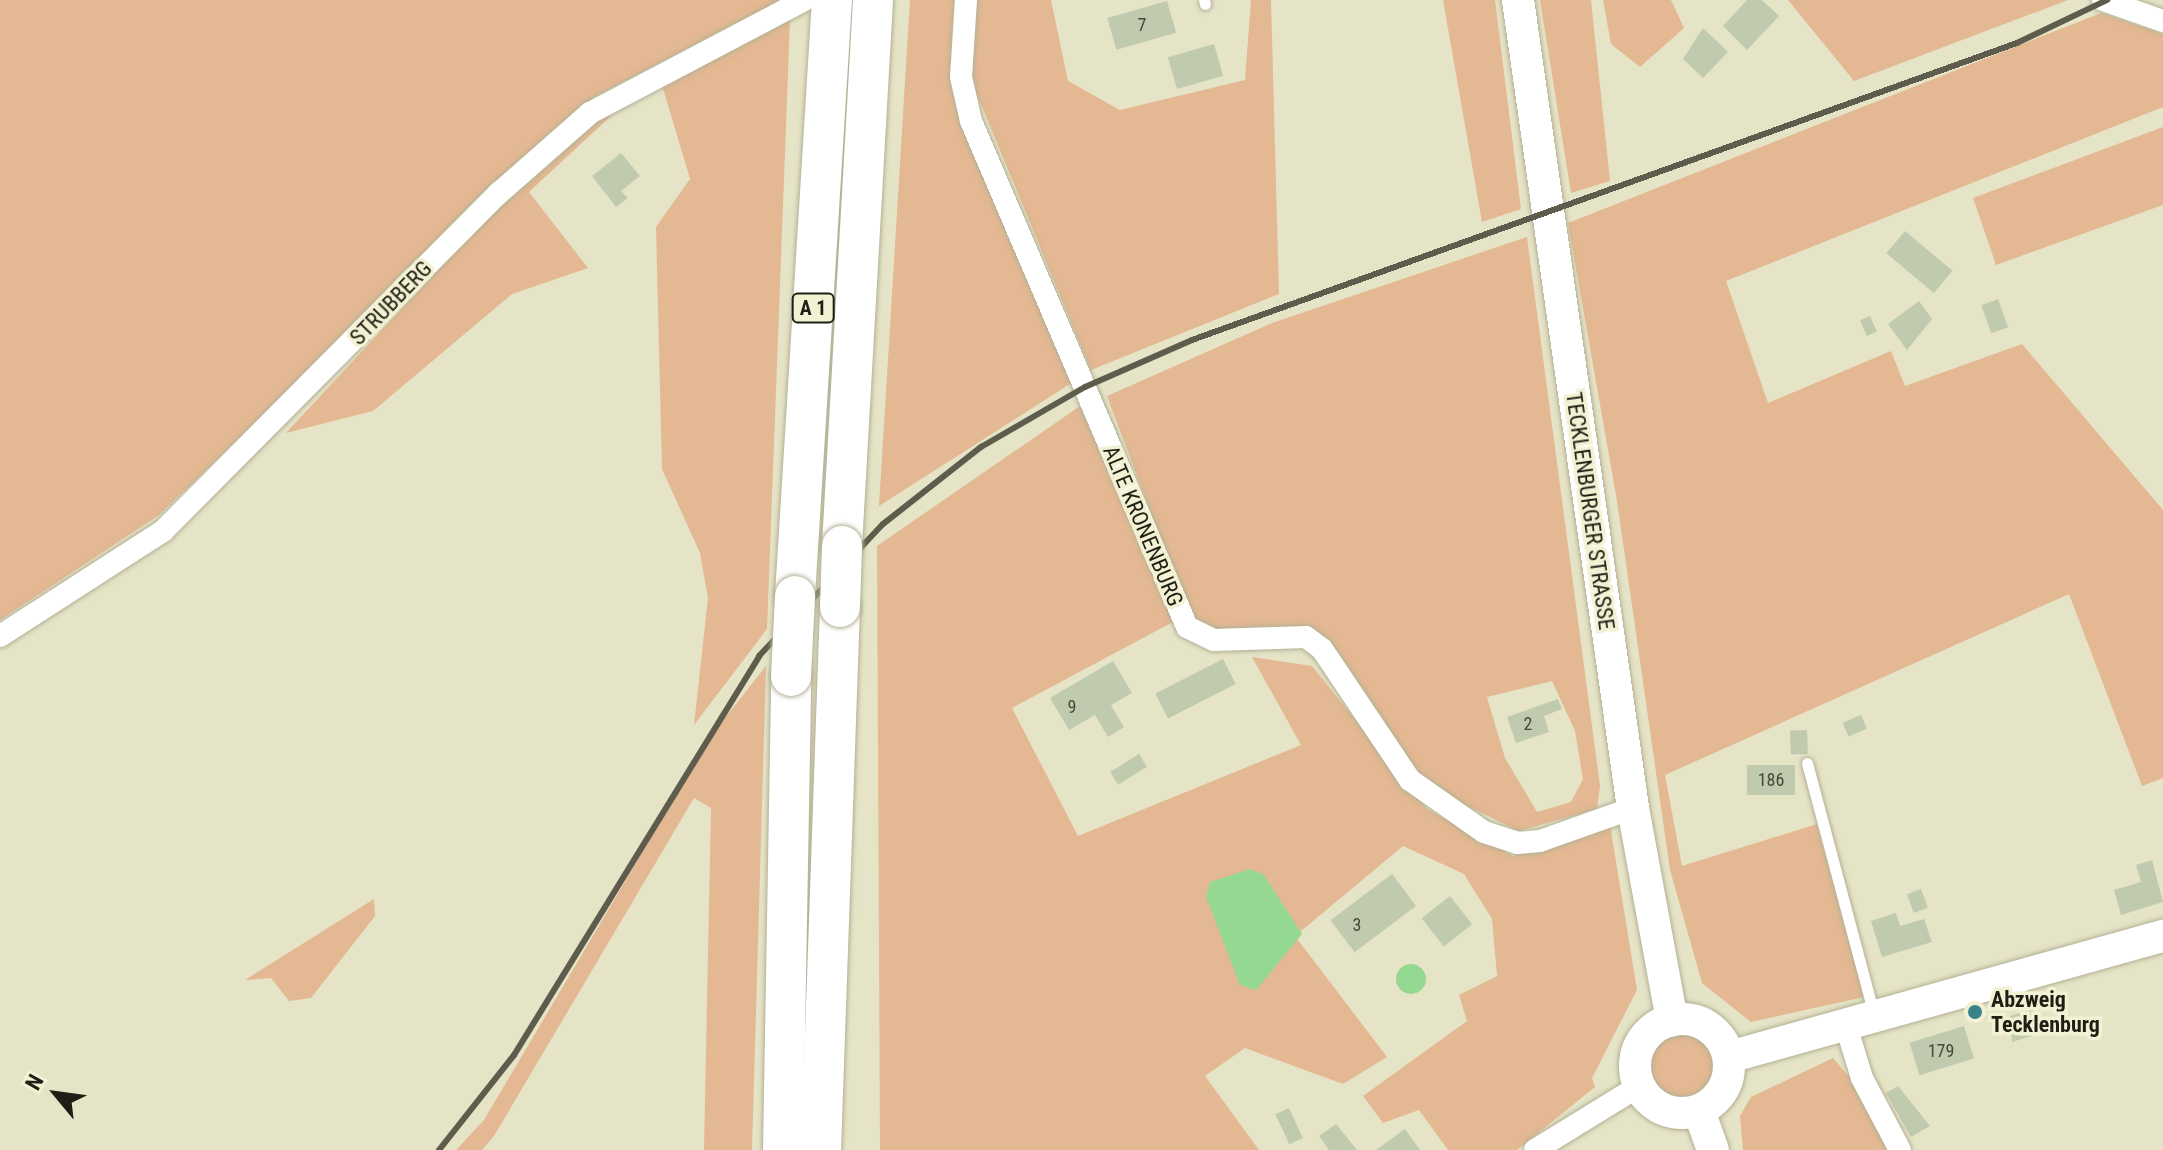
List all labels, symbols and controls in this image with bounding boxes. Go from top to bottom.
house number: 7 [1138,14,1146,36]
street label: STRUBBERG [345,256,437,350]
road number: A 1 [791,292,835,324]
street label: TECKLENBURGER STRASSE [1560,391,1620,631]
street label: ALTE KRONENBURG [1097,442,1189,610]
house number: 9 [1068,696,1076,718]
house number: 2 [1524,713,1532,735]
house number: 186 [1758,769,1784,791]
house number: 3 [1353,914,1361,936]
place label: Abzweig Tecklenburg [1991,986,2100,1038]
marker: Abzweig Tecklenburg [1966,1003,1984,1021]
house number: 179 [1928,1040,1954,1062]
north arrow [16,1054,96,1134]
text: N [20,1070,49,1094]

